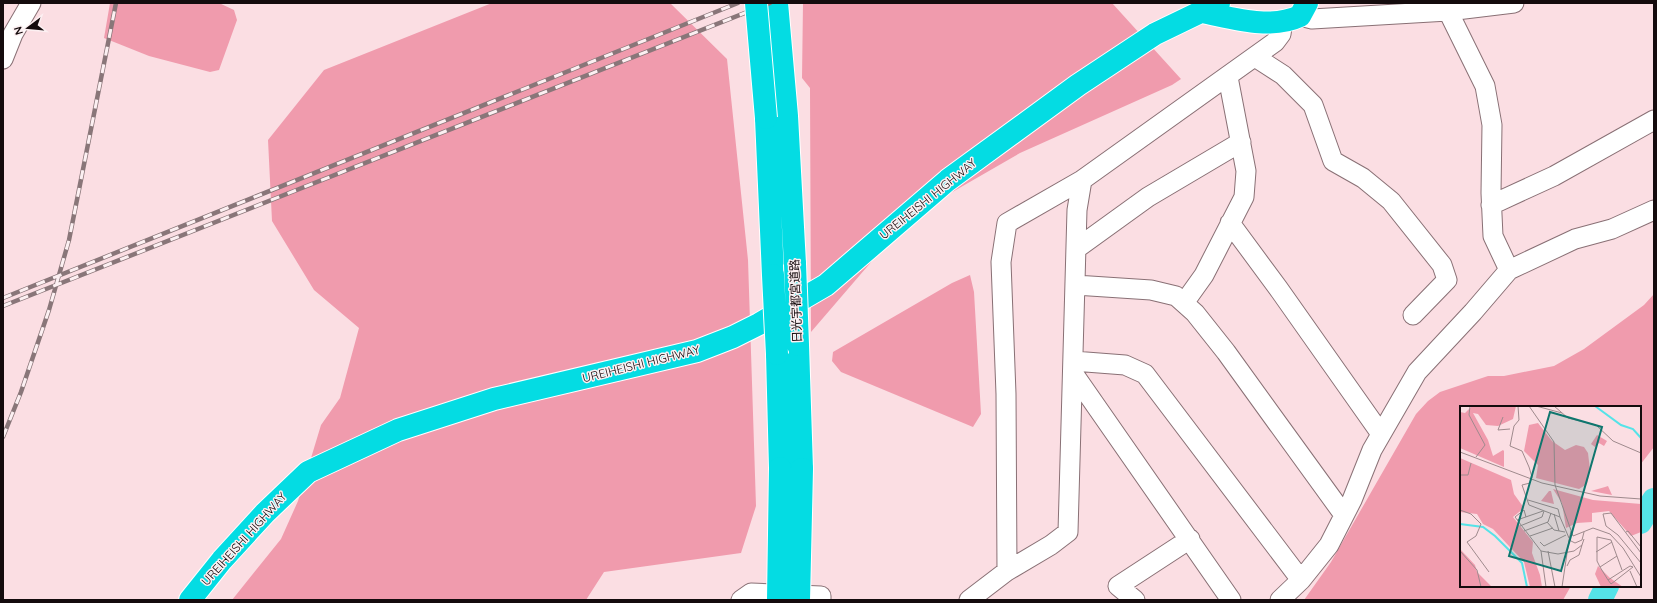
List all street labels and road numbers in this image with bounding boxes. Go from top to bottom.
street label: UREIHEISHI HIGHWAY [876,155,979,242]
street label: 日光宇都宮道路 [787,259,804,343]
street label: UREIHEISHI HIGHWAY [581,342,701,385]
street label: UREIHEISHI HIGHWAY [198,489,290,588]

